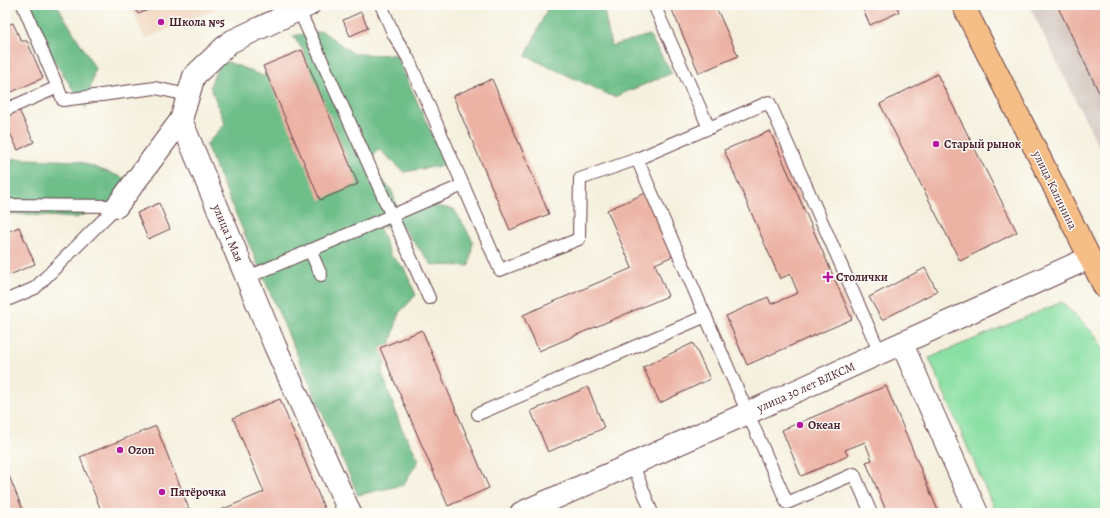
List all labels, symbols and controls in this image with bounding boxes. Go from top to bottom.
place label: Школа №5 [169,14,225,30]
marker: Школа №5 [156,17,166,27]
place label: Старый рынок [944,136,1022,152]
marker: Старый рынок [931,139,941,149]
street label: улица Калинина [1029,147,1081,232]
street label: улица 1 Мая [208,201,247,264]
place label: Столички [836,269,888,285]
marker: Столички [823,272,833,282]
street label: улица 30 лет ВЛКСМ [753,358,858,416]
place label: Океан [808,417,841,433]
marker: Океан [795,420,805,430]
place label: Ozon [128,442,155,458]
marker: Ozon [115,445,125,455]
place label: Пятёрочка [170,484,227,500]
marker: Пятёрочка [157,487,167,497]

